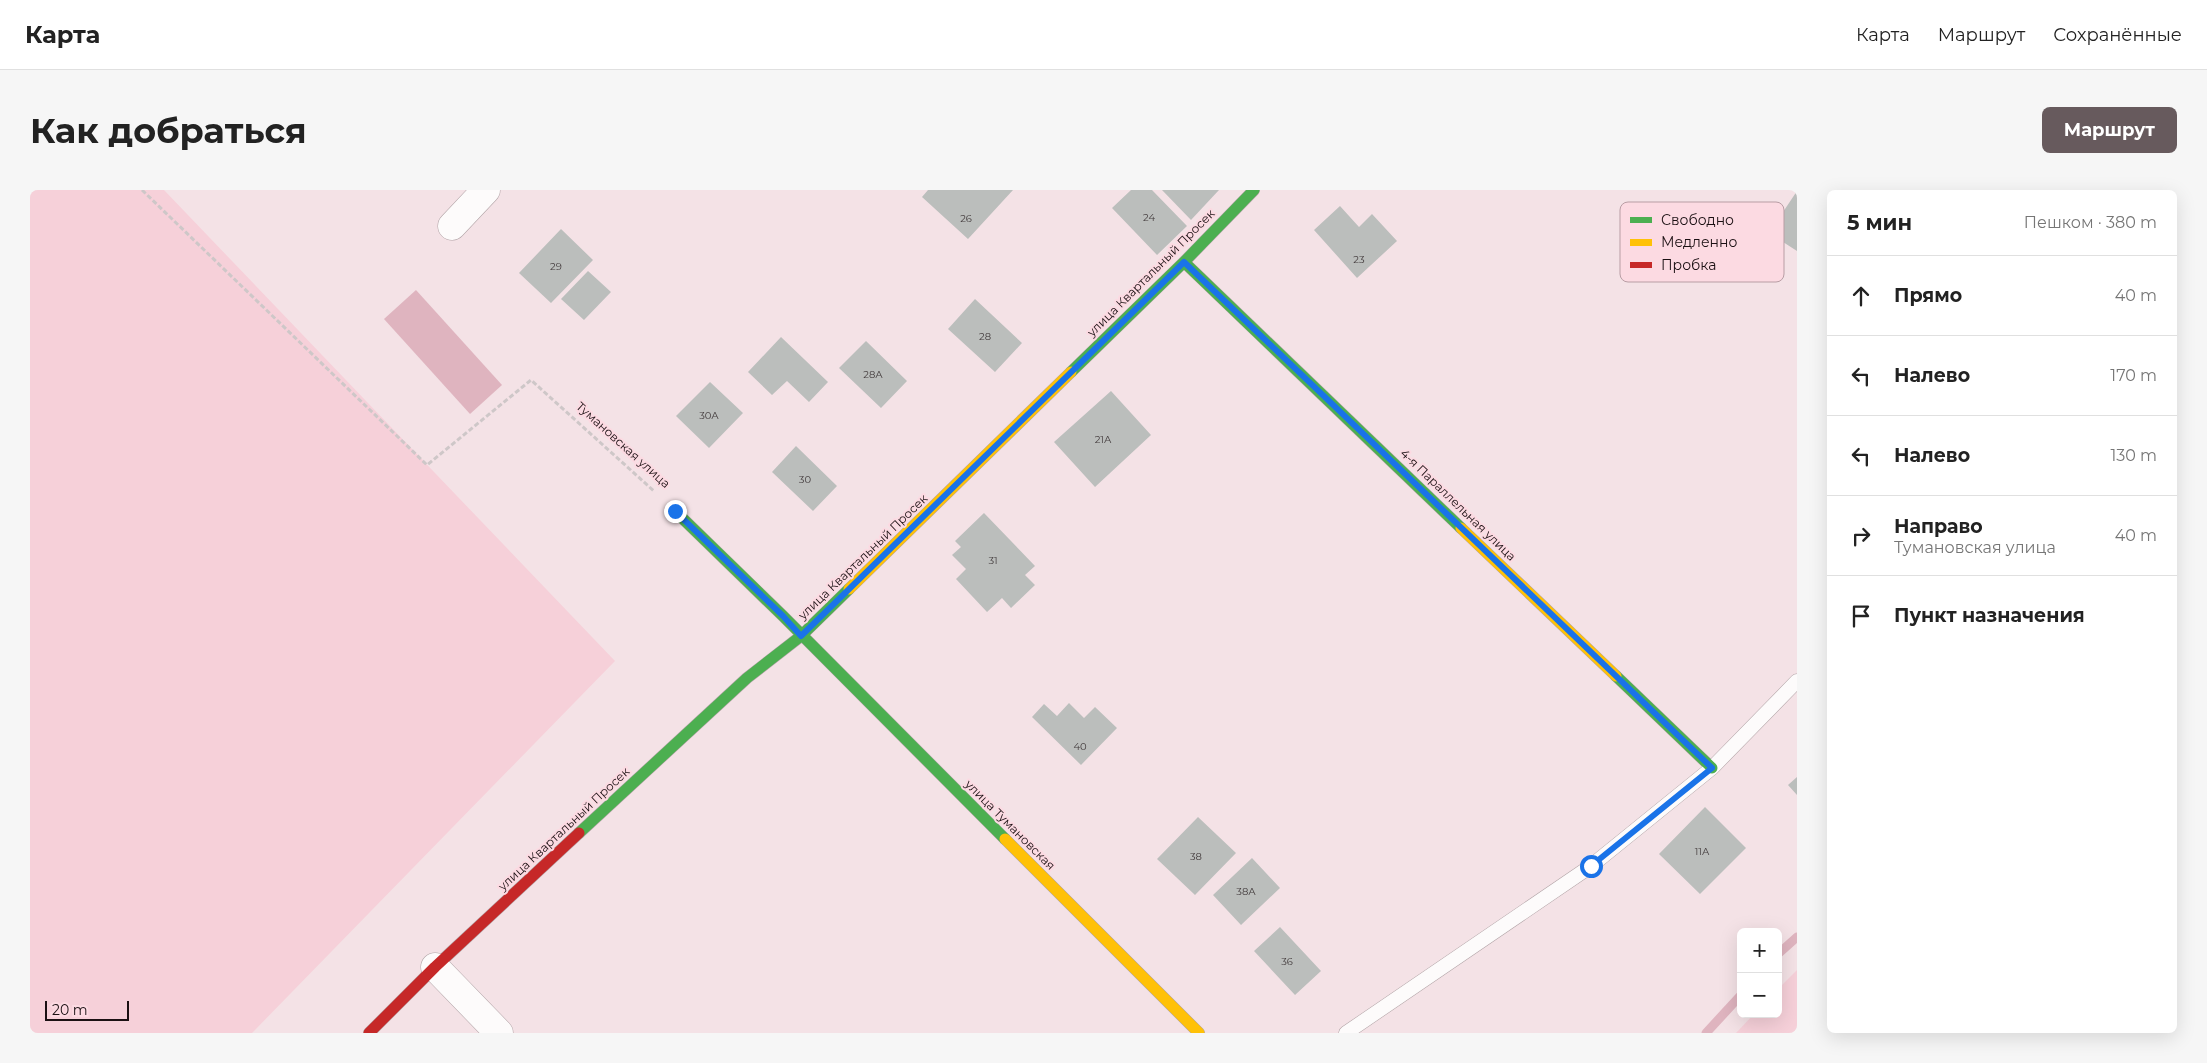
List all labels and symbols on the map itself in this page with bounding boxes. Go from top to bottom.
legend [1620,202,1784,282]
street label: улица Квартальный Просек [1083,206,1217,340]
house number: 24 [1143,211,1155,224]
text: Свободно [1661,211,1734,229]
house number: 26 [960,212,972,225]
text: Медленно [1661,233,1737,251]
house number: 23 [1353,253,1365,266]
text: Пробка [1661,256,1716,274]
house number: 29 [550,260,562,273]
house number: 28 [979,330,991,343]
house number: 28А [863,368,883,381]
street label: Тумановская улица [573,398,673,491]
house number: 30А [699,409,719,422]
house number: 21А [1095,433,1112,446]
street label: 4-я Параллельная улица [1398,446,1519,564]
house number: 30 [799,473,812,486]
street label: улица Квартальный Просек [794,491,930,623]
route end [664,500,687,523]
house number: 31 [988,554,998,567]
house number: 40 [1073,740,1087,753]
street label: улица Квартальный Просек [494,764,632,894]
street label: улица Тумановская [961,776,1059,873]
house number: 11А [1695,845,1710,858]
house number: 38 [1190,850,1202,863]
route start [1580,855,1603,878]
house number: 38А [1236,885,1256,898]
house number: 36 [1281,955,1293,968]
scale bar [45,998,129,1021]

